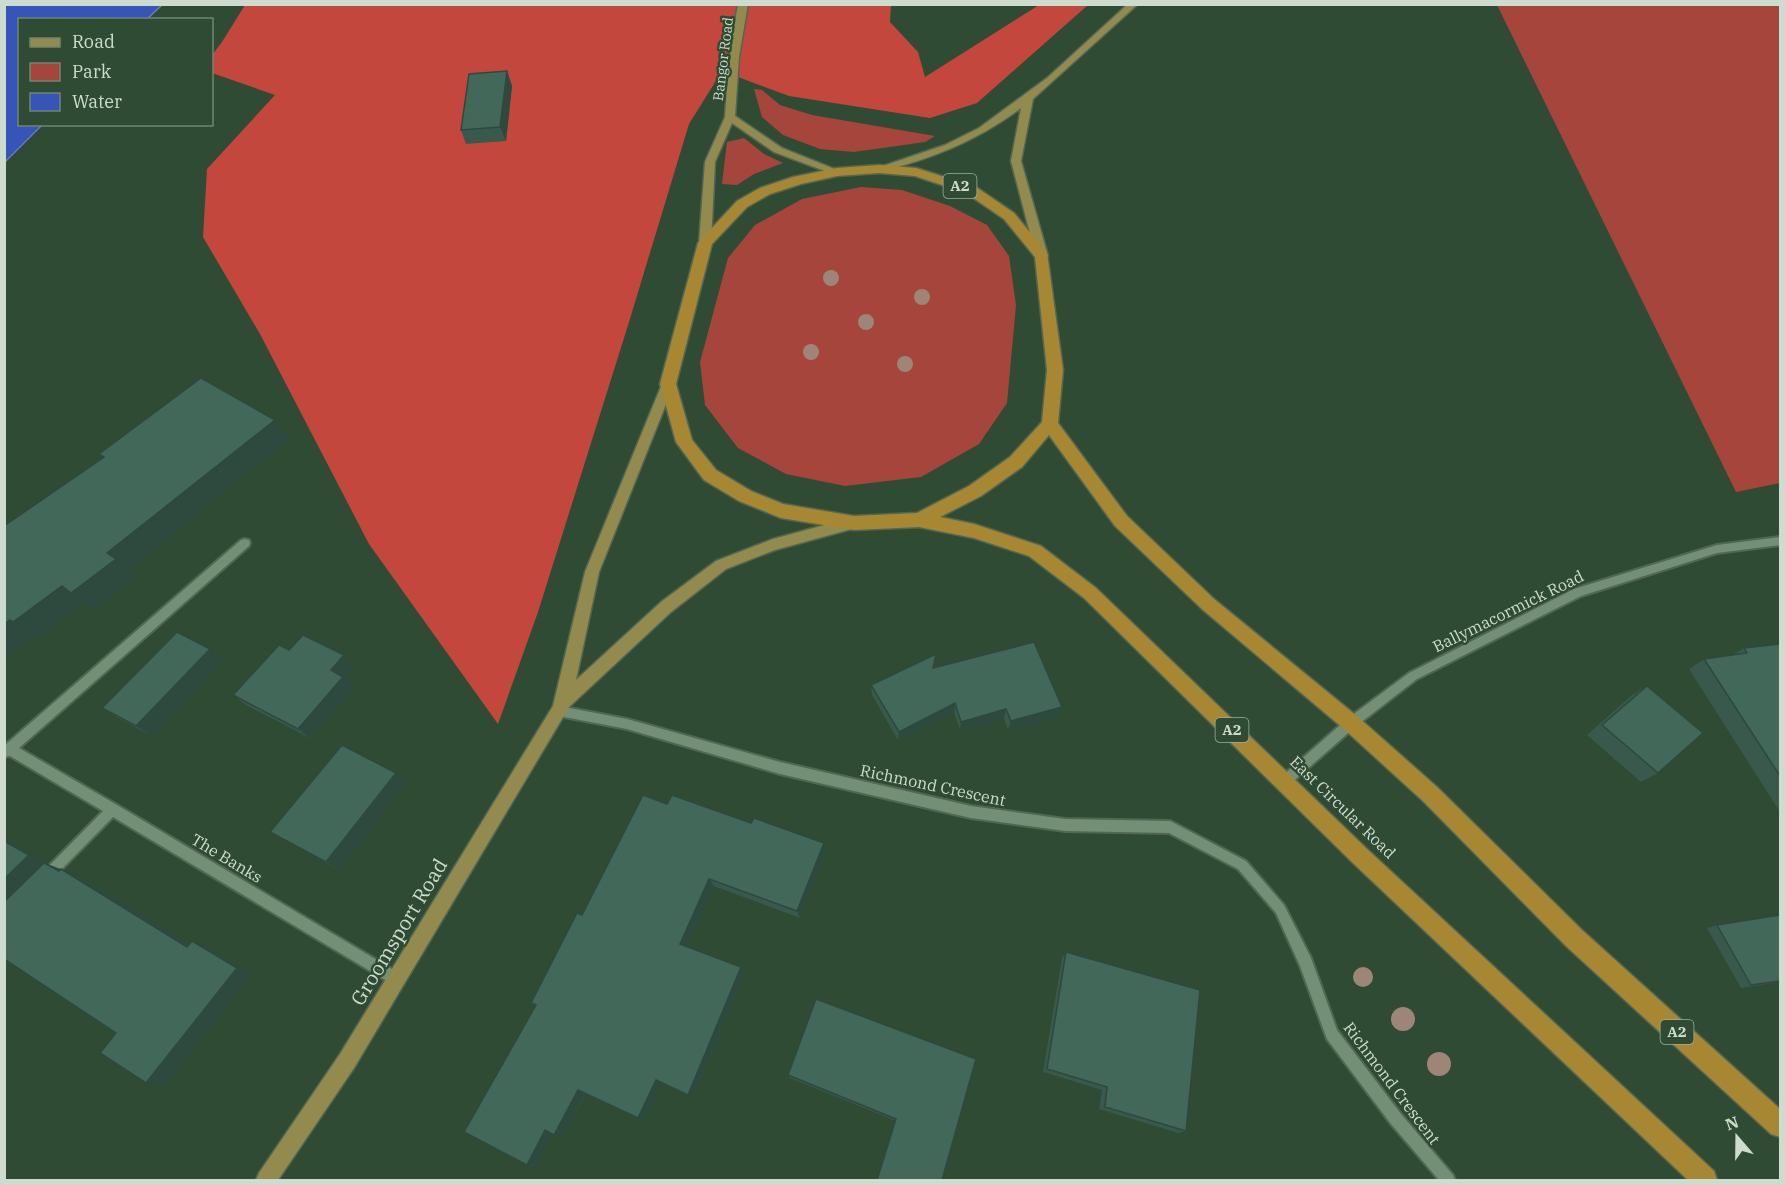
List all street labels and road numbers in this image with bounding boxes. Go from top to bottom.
street label: Bangor Road [709,16,737,102]
road number: A2 [944,174,976,198]
street label: Ballymacormick Road [1429,566,1587,656]
road number: A2 [1216,718,1248,742]
street label: East Circular Road [1286,751,1400,863]
street label: Richmond Crescent [858,760,1008,810]
street label: The Banks [188,829,266,887]
street label: Groomsport Road [344,853,453,1010]
street label: Richmond Crescent [1339,1018,1445,1148]
road number: A2 [1660,1020,1694,1044]

